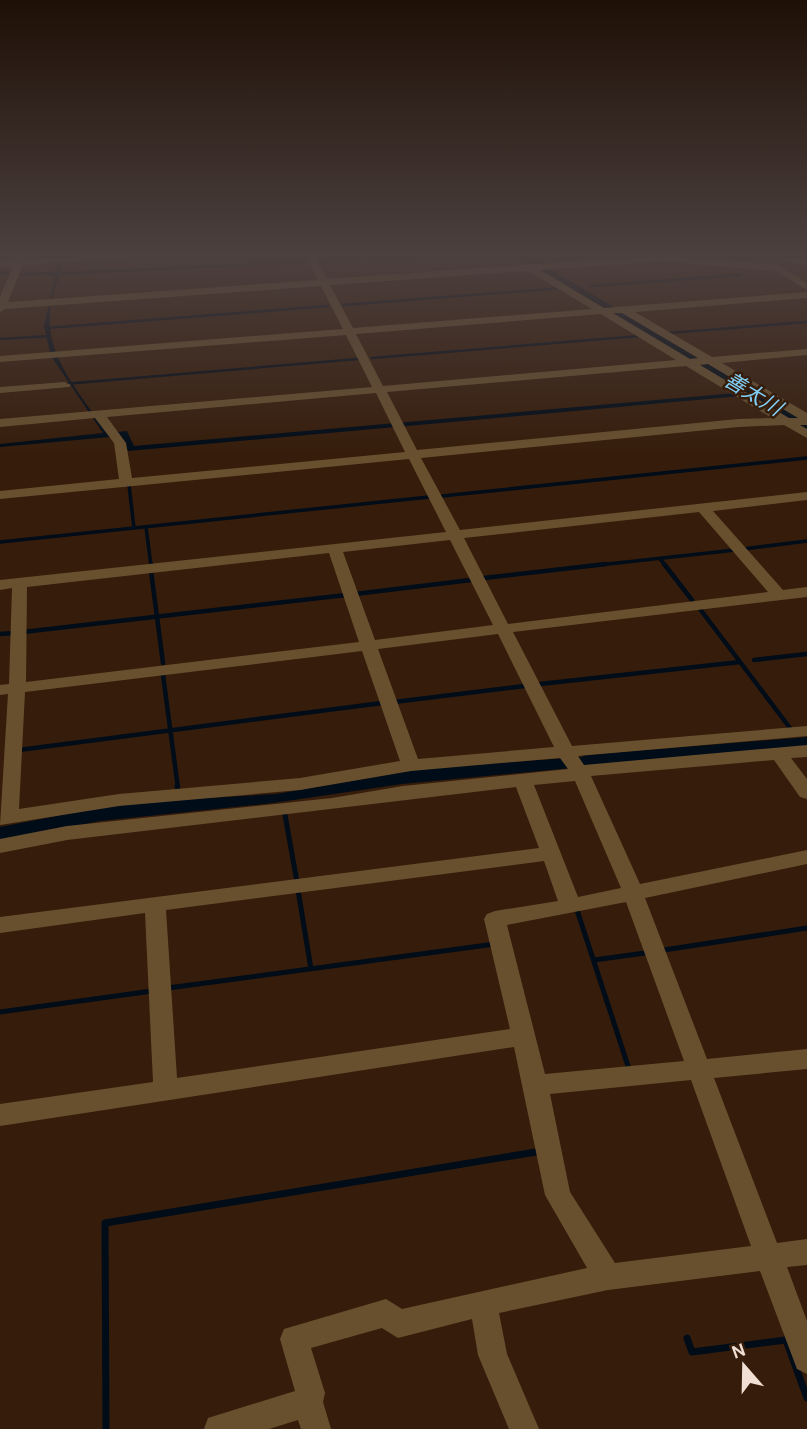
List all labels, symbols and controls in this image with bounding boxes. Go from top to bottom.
water label: 善太川 [720,367,788,422]
north arrow [709,1331,779,1401]
text: N [728,1338,749,1364]

